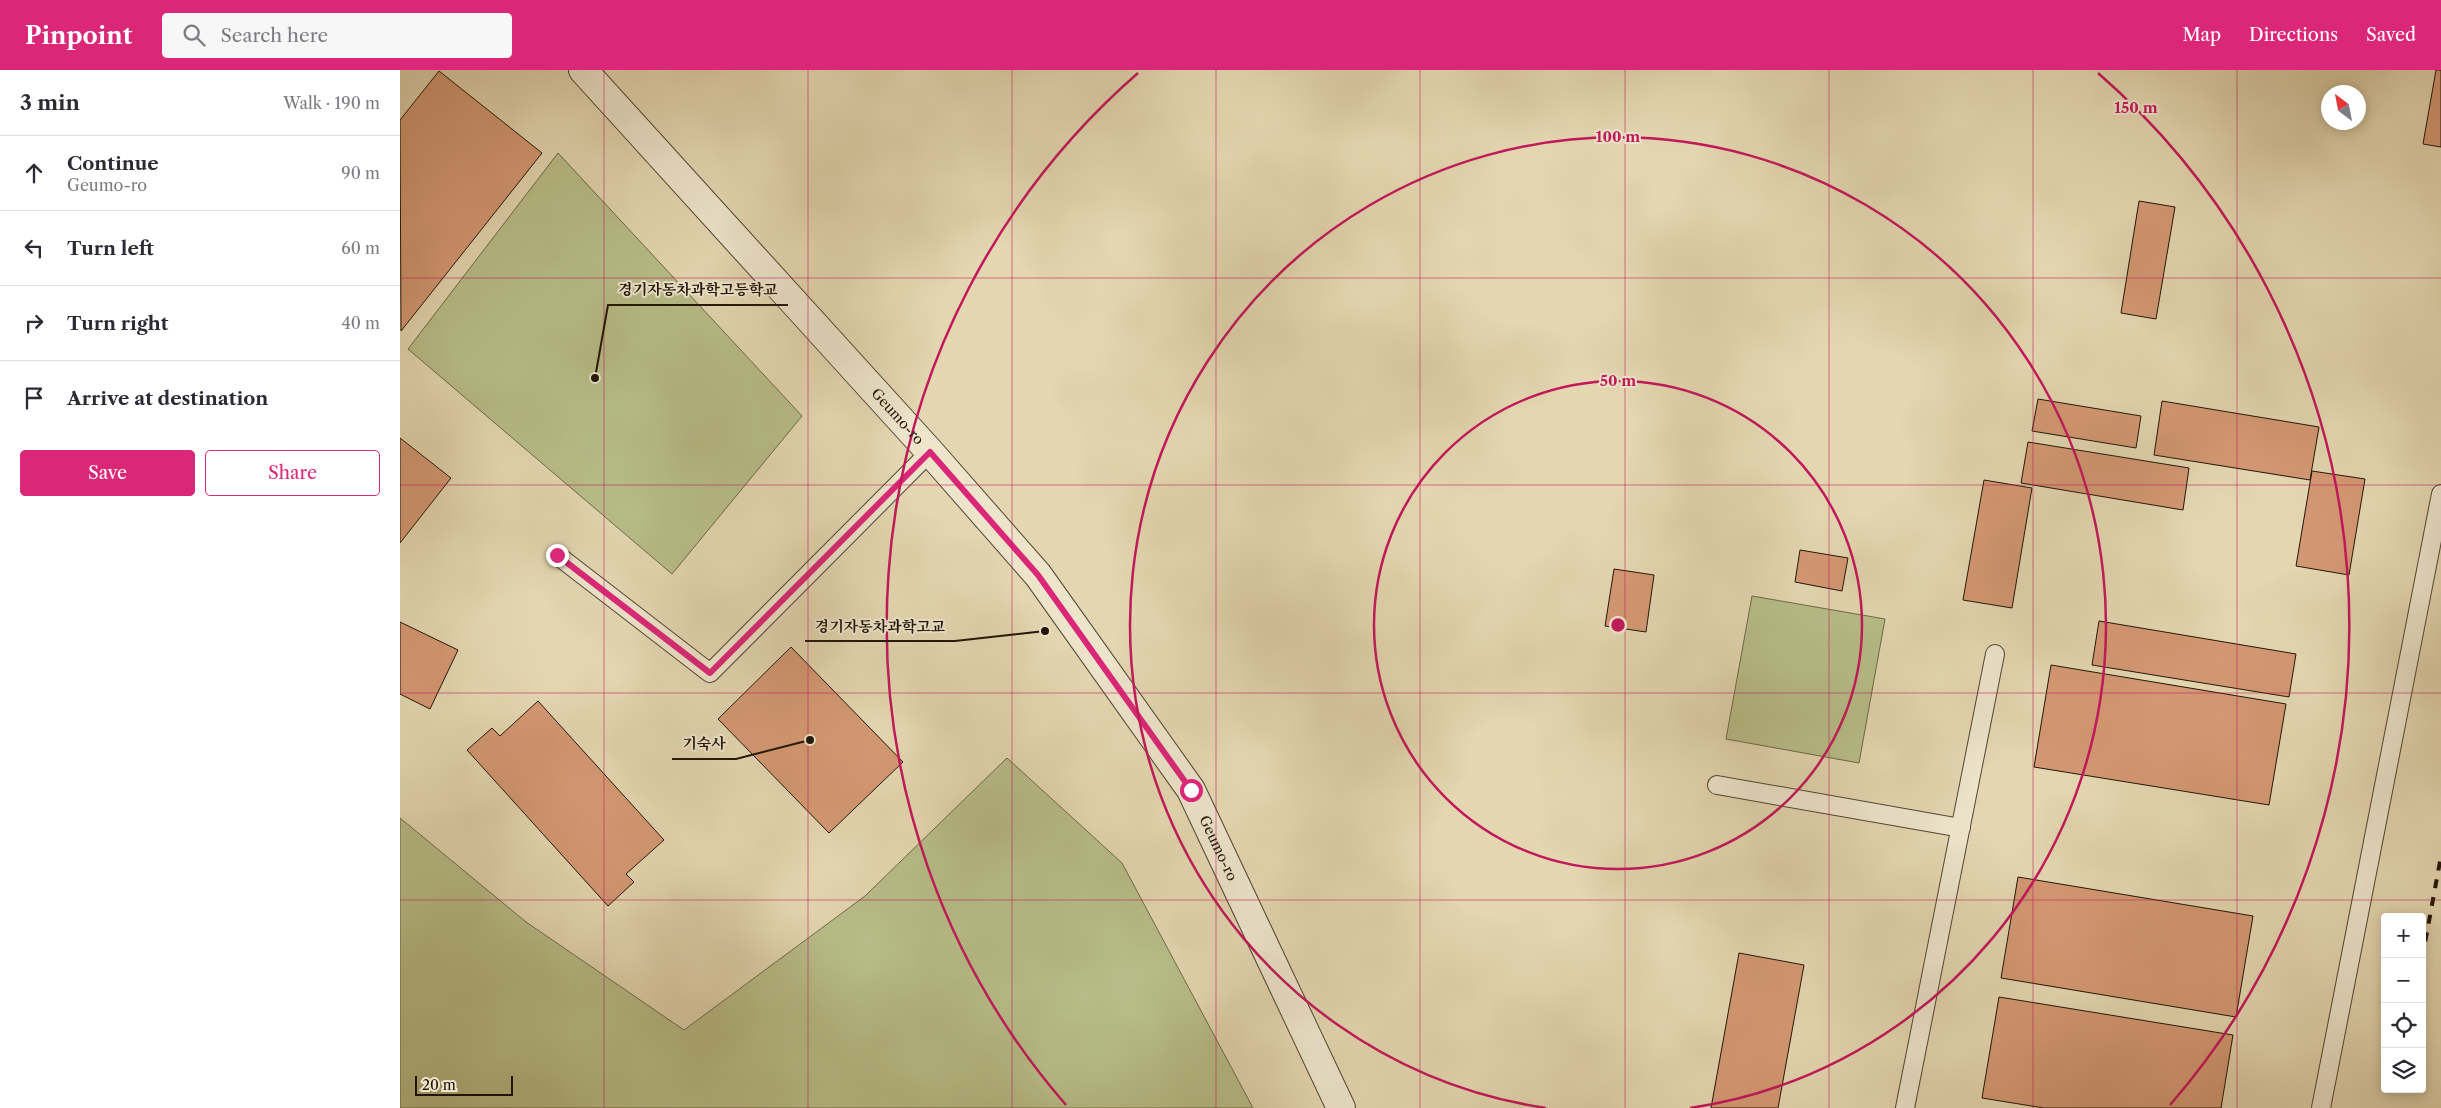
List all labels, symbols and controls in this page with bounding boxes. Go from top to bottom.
search box [162,13,512,58]
text: Pinpoint [25,21,132,50]
icon: search [180,21,208,49]
text: Search here [220,24,328,47]
text: Map [2182,24,2221,46]
text: Directions [2249,24,2338,46]
text: Saved [2366,24,2416,46]
north arrow [2321,85,2366,130]
text: 3 min [20,90,80,115]
text: Walk · 190 m [283,93,380,113]
text: 150 m [2114,98,2158,117]
text: 100 m [1596,127,1640,146]
text: Continue [67,152,159,175]
icon: ahead [20,159,48,187]
text: 90 m [341,163,380,183]
text: Geumo-ro [67,175,147,195]
icon: left [20,234,48,262]
text: Turn left [67,237,154,260]
text: 60 m [341,238,380,258]
callout: 경기자동차과학고등학교 [608,275,788,305]
text: 경기자동차과학고등학교 [618,280,778,299]
icon: right [20,309,48,337]
text: Turn right [67,312,168,335]
text: 40 m [341,313,380,333]
text: 50 m [1600,371,1636,390]
icon: arrive [20,384,48,412]
street label: Geumo-ro [867,384,928,448]
text: Arrive at destination [67,387,268,410]
button: Save [20,450,195,496]
button: Share [205,450,380,496]
route end [546,544,569,567]
callout: 경기자동차과학고교 [805,611,955,641]
centre of rings [1609,616,1627,634]
text: 경기자동차과학고교 [815,617,946,636]
callout: 기숙사 [672,729,736,759]
text: 기숙사 [682,734,726,753]
route start [1180,779,1203,802]
street label: Geumo-ro [1195,813,1242,884]
map controls [2381,913,2426,1093]
button: + [2381,913,2426,958]
button: − [2381,958,2426,1003]
button: locate [2381,1003,2426,1048]
button: layers [2381,1048,2426,1093]
scale bar [415,1073,512,1096]
text: 20 m [422,1076,456,1094]

